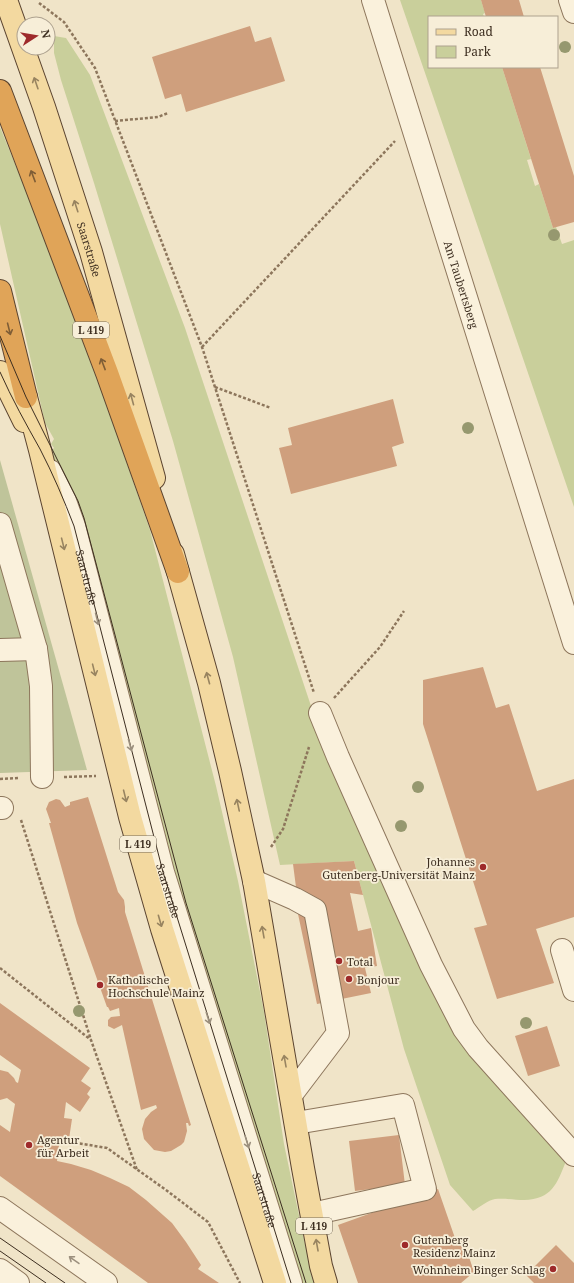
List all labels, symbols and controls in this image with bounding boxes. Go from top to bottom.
north arrow [16,16,56,56]
legend [428,16,558,68]
text: Road [464,23,494,40]
text: N [38,28,55,40]
text: Park [464,43,492,60]
one-way arrow [31,77,39,89]
one-way arrow [28,171,36,183]
one-way arrow [72,201,80,213]
street label: Saarstraße [74,220,105,279]
street label: Am Taubertsberg [441,239,483,330]
one-way arrow [6,322,14,335]
road number: L 419 [73,322,109,338]
one-way arrow [99,358,107,370]
one-way arrow [128,392,135,405]
one-way arrow [60,537,68,550]
street label: Saarstraße [73,548,102,607]
one-way arrow [94,612,102,625]
one-way arrow [91,663,98,676]
one-way arrow [203,672,211,685]
one-way arrow [127,738,134,751]
one-way arrow [121,790,129,803]
one-way arrow [233,799,241,812]
road number: L 419 [120,836,156,852]
place label: Johannes Gutenberg-Universität Mainz [322,854,475,882]
street label: Saarstraße [154,862,184,920]
marker: Johannes Gutenberg-Universität Mainz [478,862,488,872]
one-way arrow [157,915,164,928]
one-way arrow [259,926,267,939]
place label: Total [347,954,374,969]
marker: Total [334,956,344,966]
place label: Katholische Hochschule Mainz [108,972,205,1000]
place label: Bonjour [357,972,400,987]
marker: Bonjour [344,974,354,984]
marker: Katholische Hochschule Mainz [95,980,105,990]
one-way arrow [205,1012,213,1024]
one-way arrow [280,1054,288,1067]
place label: Agentur für Arbeit [37,1132,89,1160]
one-way arrow [244,1135,251,1148]
marker: Agentur für Arbeit [24,1140,34,1150]
street label: Saarstraße [250,1171,281,1229]
road number: L 419 [296,1218,332,1234]
place label: Gutenberg Residenz Mainz [413,1232,496,1260]
one-way arrow [313,1239,321,1252]
marker: Gutenberg Residenz Mainz [400,1240,410,1250]
one-way arrow [68,1256,79,1264]
place label: Wohnheim Binger Schlag [413,1262,545,1277]
marker: Wohnheim Binger Schlag [548,1264,558,1274]

